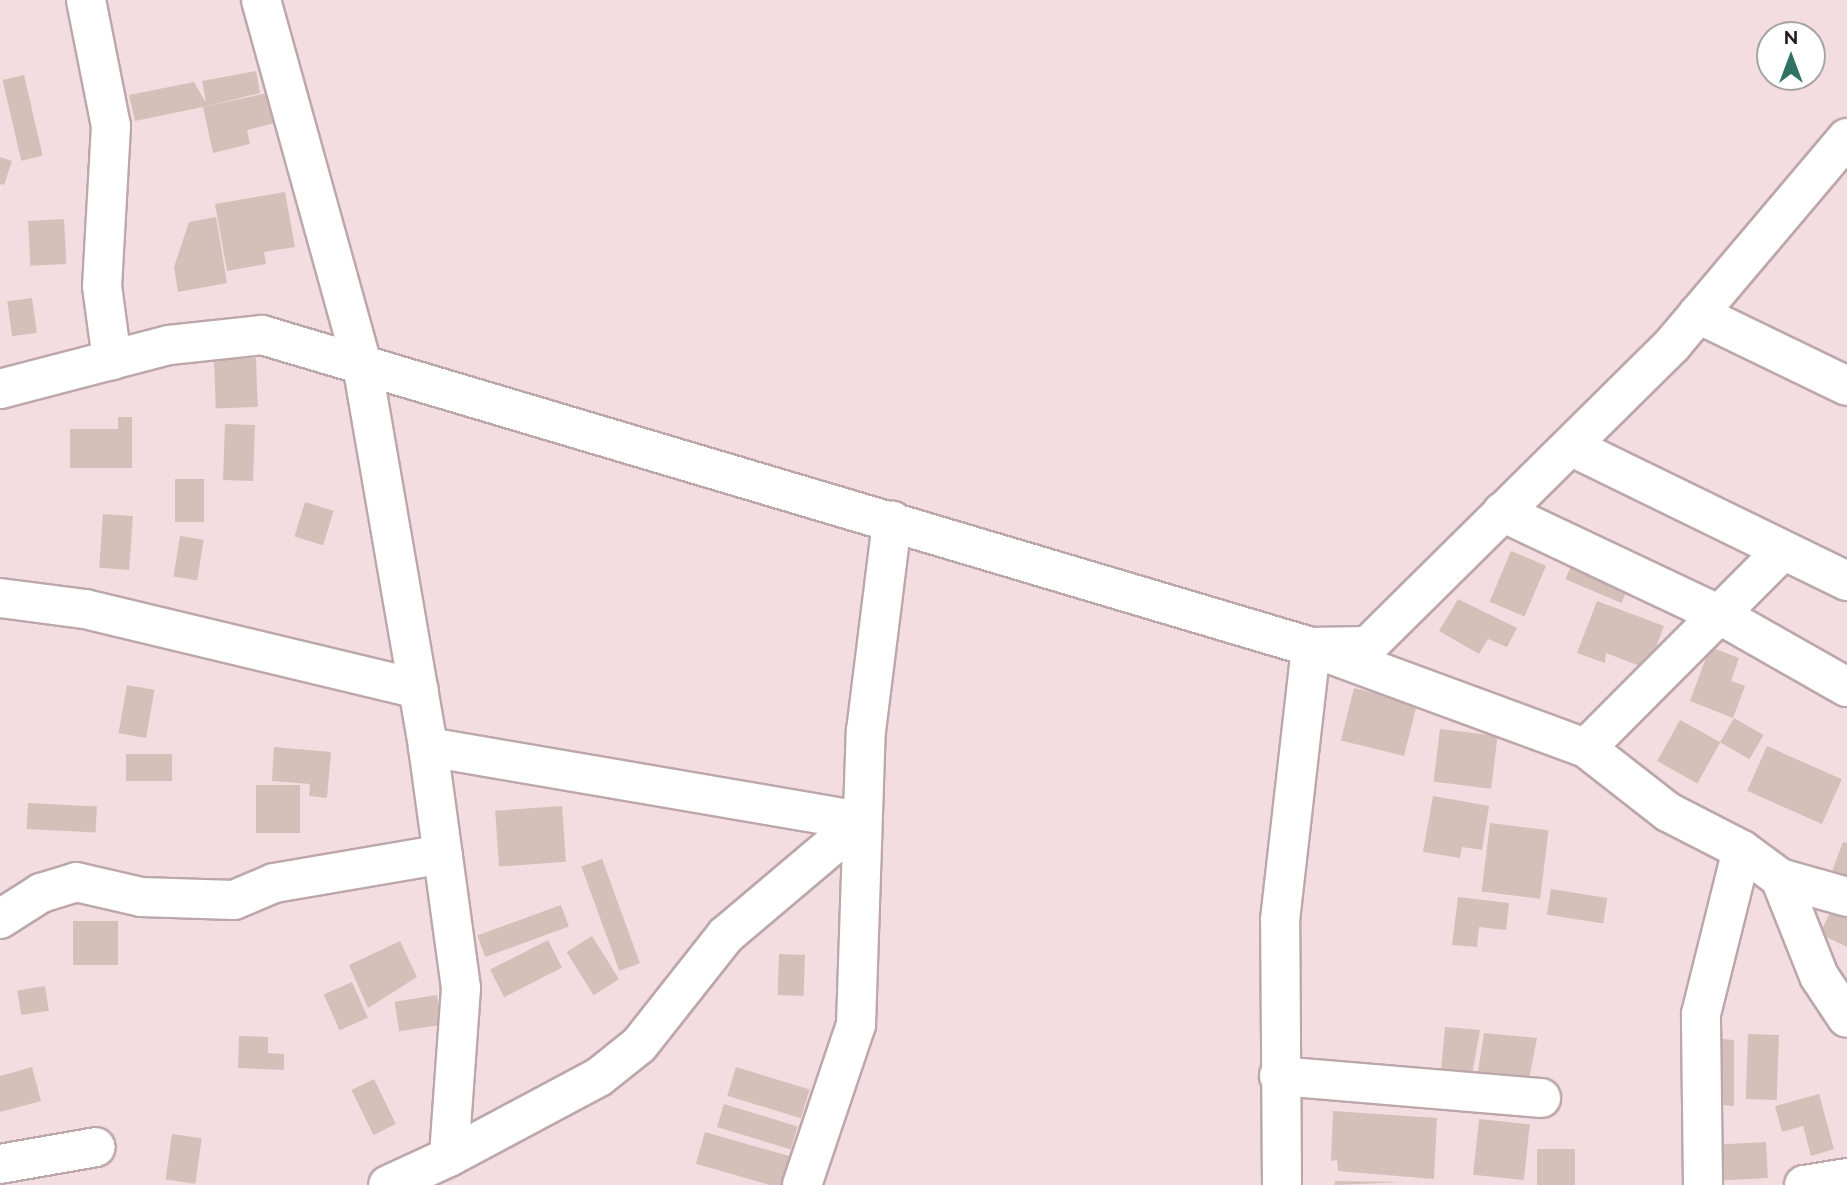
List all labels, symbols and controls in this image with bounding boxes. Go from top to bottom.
north arrow [1756,21,1826,91]
text: N [1784,26,1798,48]

